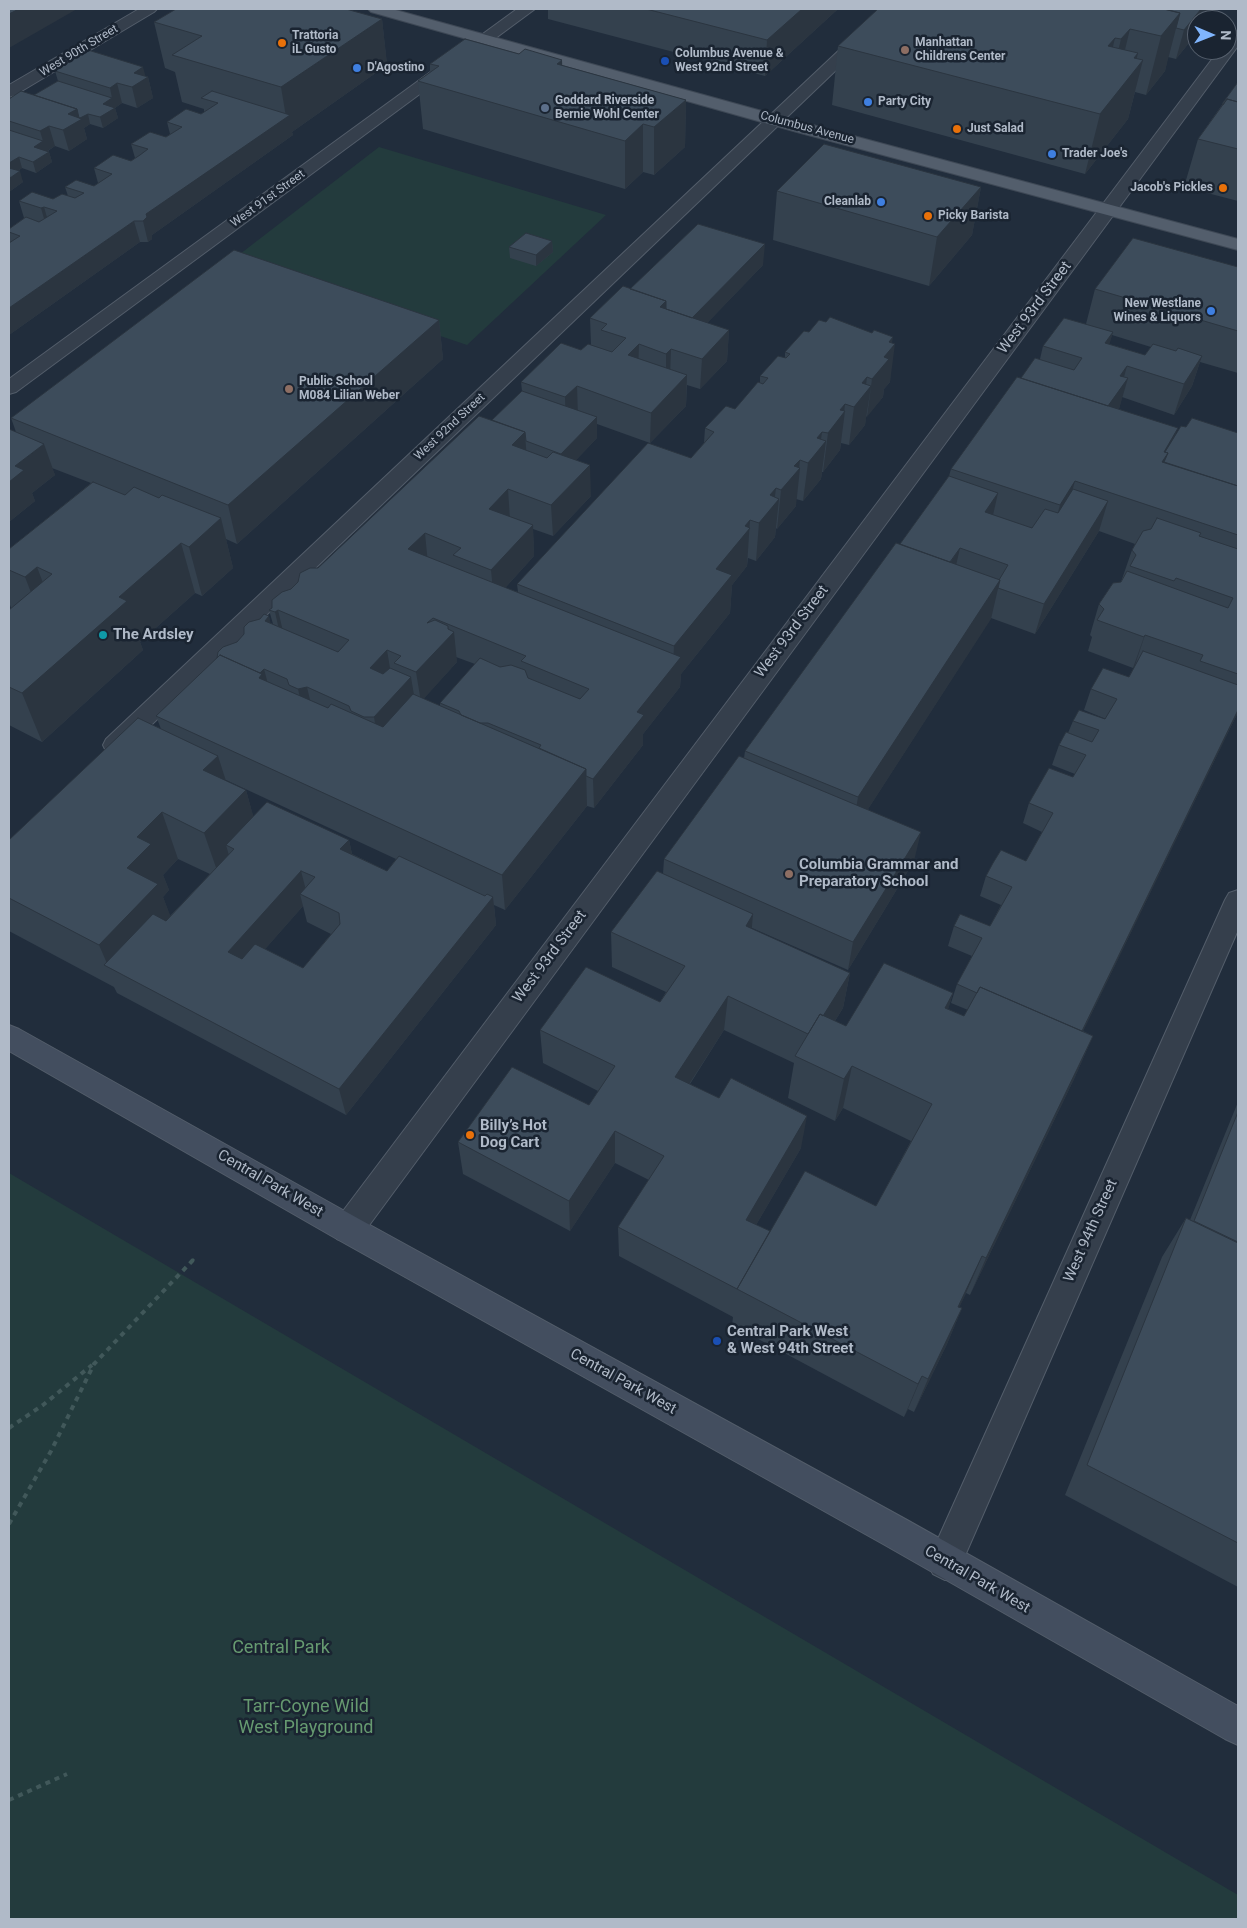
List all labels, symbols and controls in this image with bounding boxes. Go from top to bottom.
north arrow [1187,10,1237,60]
street label: West 90th Street [37,22,121,80]
place label: Trattoria iL Gusto [292,29,338,57]
text: N [1218,30,1234,40]
place label: Manhattan Childrens Center [915,36,1005,64]
marker: Trattoria iL Gusto [276,37,288,49]
marker: Manhattan Childrens Center [899,44,911,56]
place label: Columbus Avenue & West 92nd Street [675,47,784,75]
marker: Columbus Avenue & West 92nd Street [659,55,671,67]
place label: D'Agostino [367,61,425,75]
marker: D'Agostino [351,62,363,74]
place label: Goddard Riverside Bernie Wohl Center [555,94,659,122]
place label: Party City [878,95,931,109]
marker: Party City [862,96,874,108]
marker: Goddard Riverside Bernie Wohl Center [539,102,551,114]
street label: Columbus Avenue [759,109,855,147]
place label: Just Salad [967,122,1024,136]
marker: Just Salad [951,123,963,135]
place label: Trader Joe's [1062,147,1128,161]
marker: Trader Joe's [1046,148,1058,160]
street label: West 91st Street [228,167,308,231]
place label: Jacob's Pickles [1130,181,1213,195]
marker: Jacob's Pickles [1217,182,1229,194]
place label: Cleanlab [824,195,871,209]
marker: Cleanlab [875,196,887,208]
place label: Picky Barista [938,209,1009,223]
marker: Picky Barista [922,210,934,222]
street label: West 93rd Street [994,258,1076,358]
place label: New Westlane Wines & Liquors [1114,297,1201,325]
marker: New Westlane Wines & Liquors [1205,305,1217,317]
place label: Public School M084 Lilian Weber [299,375,400,403]
marker: Public School M084 Lilian Weber [283,383,295,395]
street label: West 92nd Street [412,391,488,463]
street label: West 93rd Street [751,582,833,682]
place label: The Ardsley [113,626,194,644]
marker: The Ardsley [97,629,109,641]
place label: Columbia Grammar and Preparatory School [799,856,958,891]
marker: Columbia Grammar and Preparatory School [783,868,795,880]
street label: West 93rd Street [509,907,591,1007]
place label: Billy’s Hot Dog Cart [480,1117,547,1152]
marker: Billy’s Hot Dog Cart [464,1129,476,1141]
street label: Central Park West [214,1146,326,1222]
street label: West 94th Street [1060,1177,1122,1285]
place label: Central Park West & West 94th Street [727,1323,853,1358]
marker: Central Park West & West 94th Street [711,1335,723,1347]
street label: Central Park West [567,1345,679,1419]
street label: Central Park West [921,1542,1033,1618]
park label: Central Park [232,1637,330,1659]
park label: Tarr-Coyne Wild West Playground [239,1696,373,1738]

